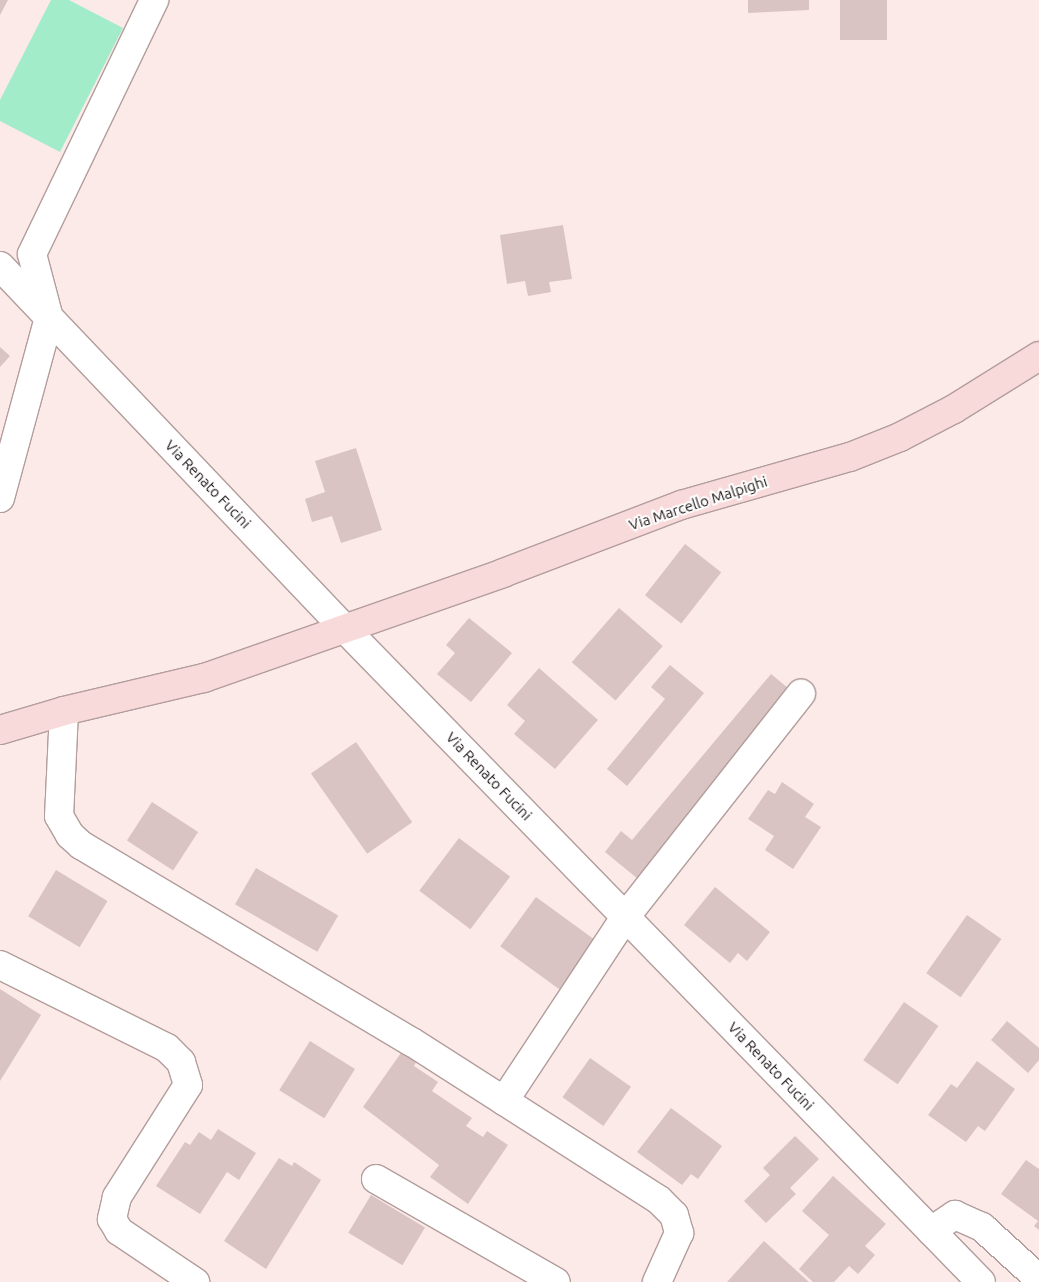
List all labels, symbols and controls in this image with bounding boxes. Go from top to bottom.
street label: Via Renato Fucini [161,436,255,532]
street label: Via Marcello Malpighi [627,472,769,534]
street label: Via Renato Fucini [442,728,536,824]
street label: Via Renato Fucini [724,1018,818,1114]

